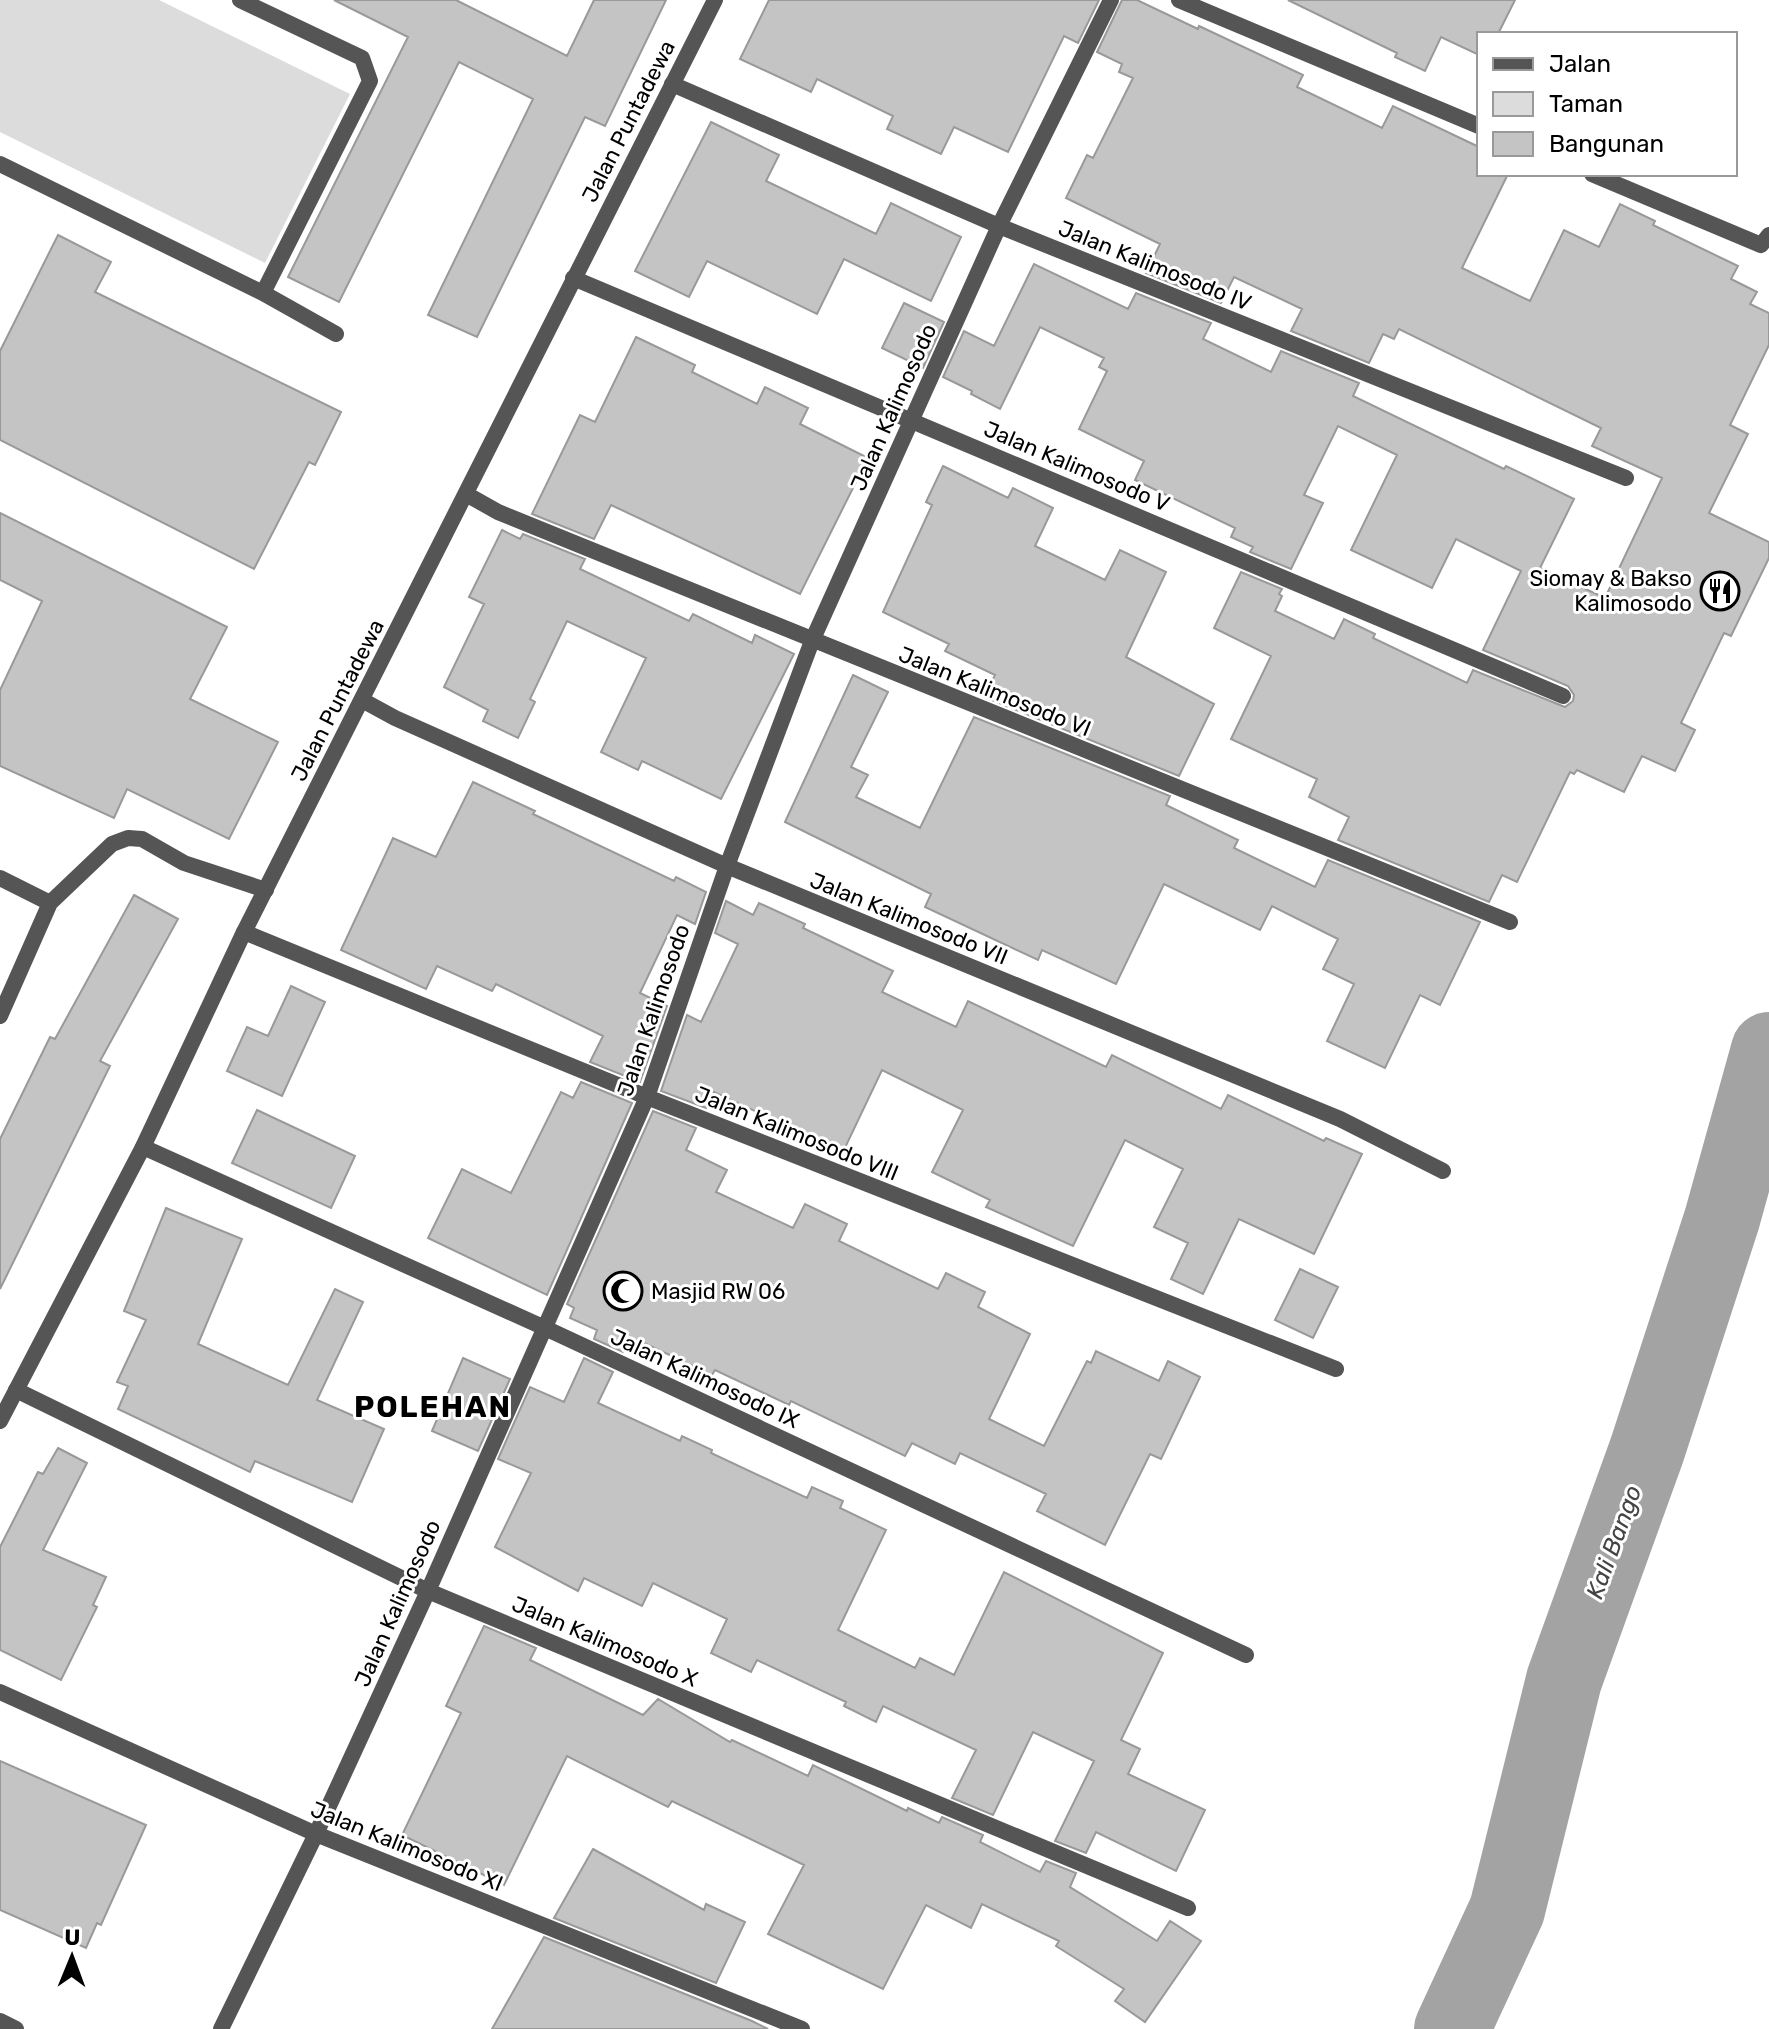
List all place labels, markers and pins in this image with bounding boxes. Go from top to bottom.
place label: Siomay & Bakso Kalimosodo [1529,565,1692,617]
restaurant icon: Siomay & Bakso Kalimosodo [1699,570,1741,612]
mosque icon: Masjid RW 06 [602,1270,644,1312]
place label: Masjid RW 06 [651,1278,785,1305]

